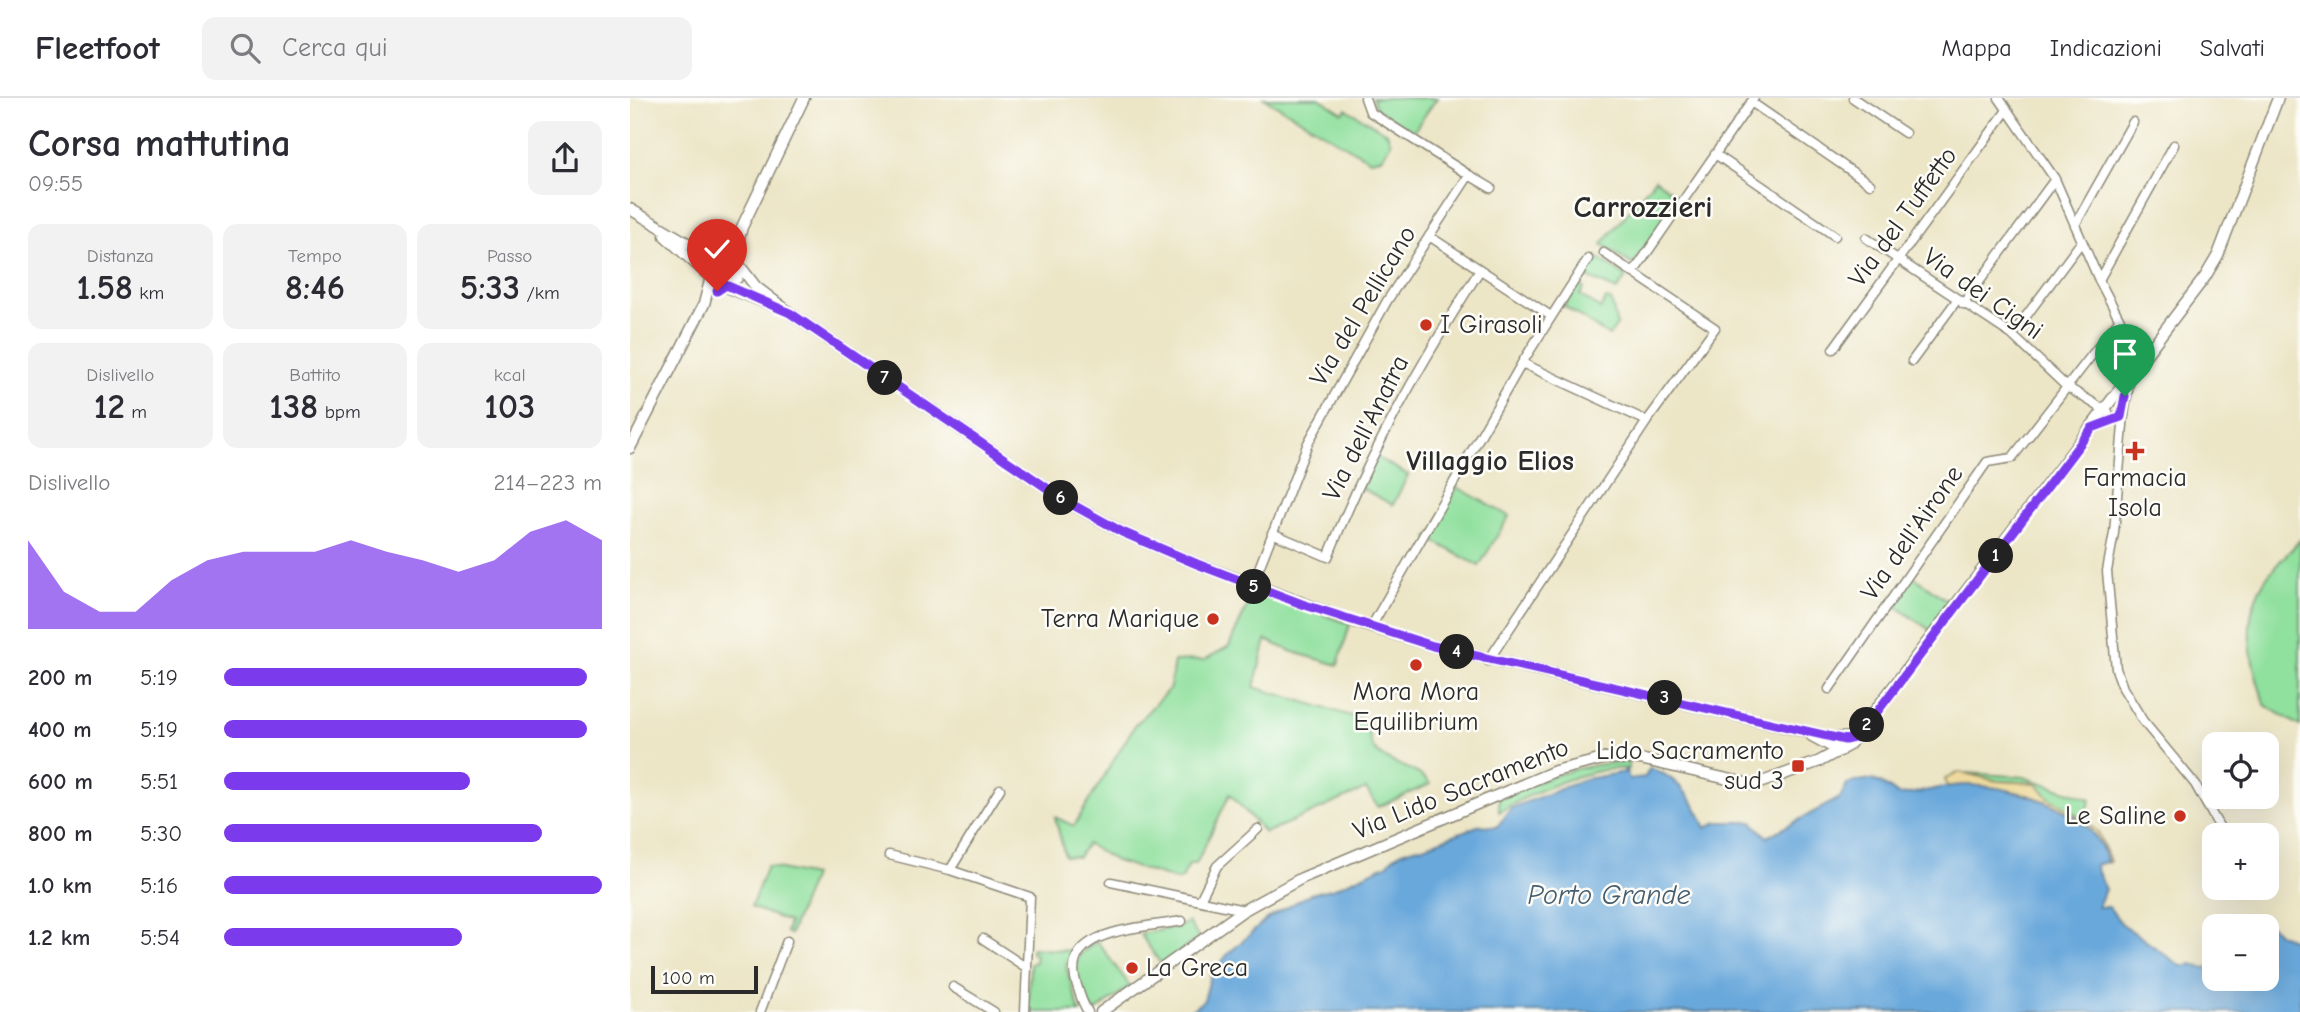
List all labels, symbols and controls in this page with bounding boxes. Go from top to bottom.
search box [202,17,692,80]
text: Fleetfoot [35,29,160,67]
icon: search [226,29,264,67]
text: Cerca qui [282,33,388,63]
text: Mappa [1941,34,2012,62]
text: Indicazioni [2050,34,2162,62]
text: Salvati [2200,34,2265,62]
button: share [528,121,602,195]
text: Corsa mattutina [28,122,291,166]
street label: Via del Tuffetto [1842,141,1964,293]
text: 09:55 [28,170,83,197]
district label: Carrozzieri [1573,190,1713,225]
pin [687,219,747,291]
street label: Via del Pellicano [1304,221,1422,391]
icon: check [698,230,736,268]
street label: Via dei Cigni [1917,242,2049,346]
text: Distanza [87,245,154,267]
text: Tempo [288,245,342,267]
text: Passo [487,245,532,267]
text: 1.58 [76,267,133,308]
text: 8:46 [285,267,345,308]
text: 5:33 [460,267,520,308]
text: km [133,282,164,304]
text: /km [520,282,560,304]
place label: I Girasoli [1440,310,1543,340]
marker: I Girasoli [1418,317,1434,333]
pin [2095,324,2155,396]
icon: arrive [2106,335,2144,373]
street label: Via dell'Anatra [1317,350,1415,506]
pin: 7 [868,360,902,396]
text: Dislivello [86,364,154,386]
text: Battito [289,364,341,386]
text: kcal [494,364,526,386]
text: 7 [880,366,889,388]
text: 12 [94,386,125,427]
text: 138 [269,386,318,427]
text: 103 [484,386,535,427]
text: m [125,401,147,423]
text: bpm [318,401,361,423]
marker: Farmacia Isola [2127,443,2143,459]
district label: Villaggio Elios [1406,445,1574,477]
street label: Via dell'Airone [1855,460,1969,606]
place label: Farmacia Isola [2083,463,2187,523]
text: Dislivello [28,469,110,496]
text: 214–223 m [494,469,602,496]
pin: 6 [1044,480,1078,516]
text: 6 [1056,486,1065,508]
pin: 1 [1978,538,2014,574]
text: 1 [1992,544,1999,566]
pin: 5 [1236,570,1272,604]
text: 5 [1248,575,1259,597]
place label: Terra Marique [1041,604,1199,634]
marker: Terra Marique [1205,611,1221,627]
pin: 4 [1440,634,1474,670]
text: 4 [1452,640,1461,662]
marker: Mora Mora Equilibrium [1408,657,1424,673]
text: 200 m [28,664,92,691]
text: 5:19 [140,664,178,691]
place label: Mora Mora Equilibrium [1353,677,1479,737]
pin: 3 [1648,680,1682,716]
text: 3 [1660,686,1669,708]
pin: 2 [1850,708,1884,742]
text: 2 [1862,713,1871,735]
text: 400 m [28,716,92,743]
text: 5:19 [140,716,178,743]
street label: Via Lido Sacramento [1349,732,1573,846]
map controls [2202,732,2279,991]
button: locate [2202,732,2279,809]
place label: Lido Sacramento sud 3 [1596,736,1784,796]
marker: Lido Sacramento sud 3 [1790,758,1806,774]
text: 600 m [28,768,93,795]
text: 5:51 [140,768,178,795]
place label: Le Saline [2065,801,2166,831]
marker: Le Saline [2172,808,2188,824]
text: 800 m [28,820,93,847]
text: 5:30 [140,820,182,847]
button: + [2202,823,2279,900]
text: 1.0 km [28,872,92,899]
text: 5:16 [140,872,178,899]
water label: Porto Grande [1527,879,1691,911]
button: − [2202,914,2279,991]
text: 1.2 km [28,924,90,951]
text: 5:54 [140,924,180,951]
place label: La Greca [1146,953,1248,983]
marker: La Greca [1124,960,1140,976]
scale bar [651,963,758,995]
text: 100 m [662,967,715,989]

